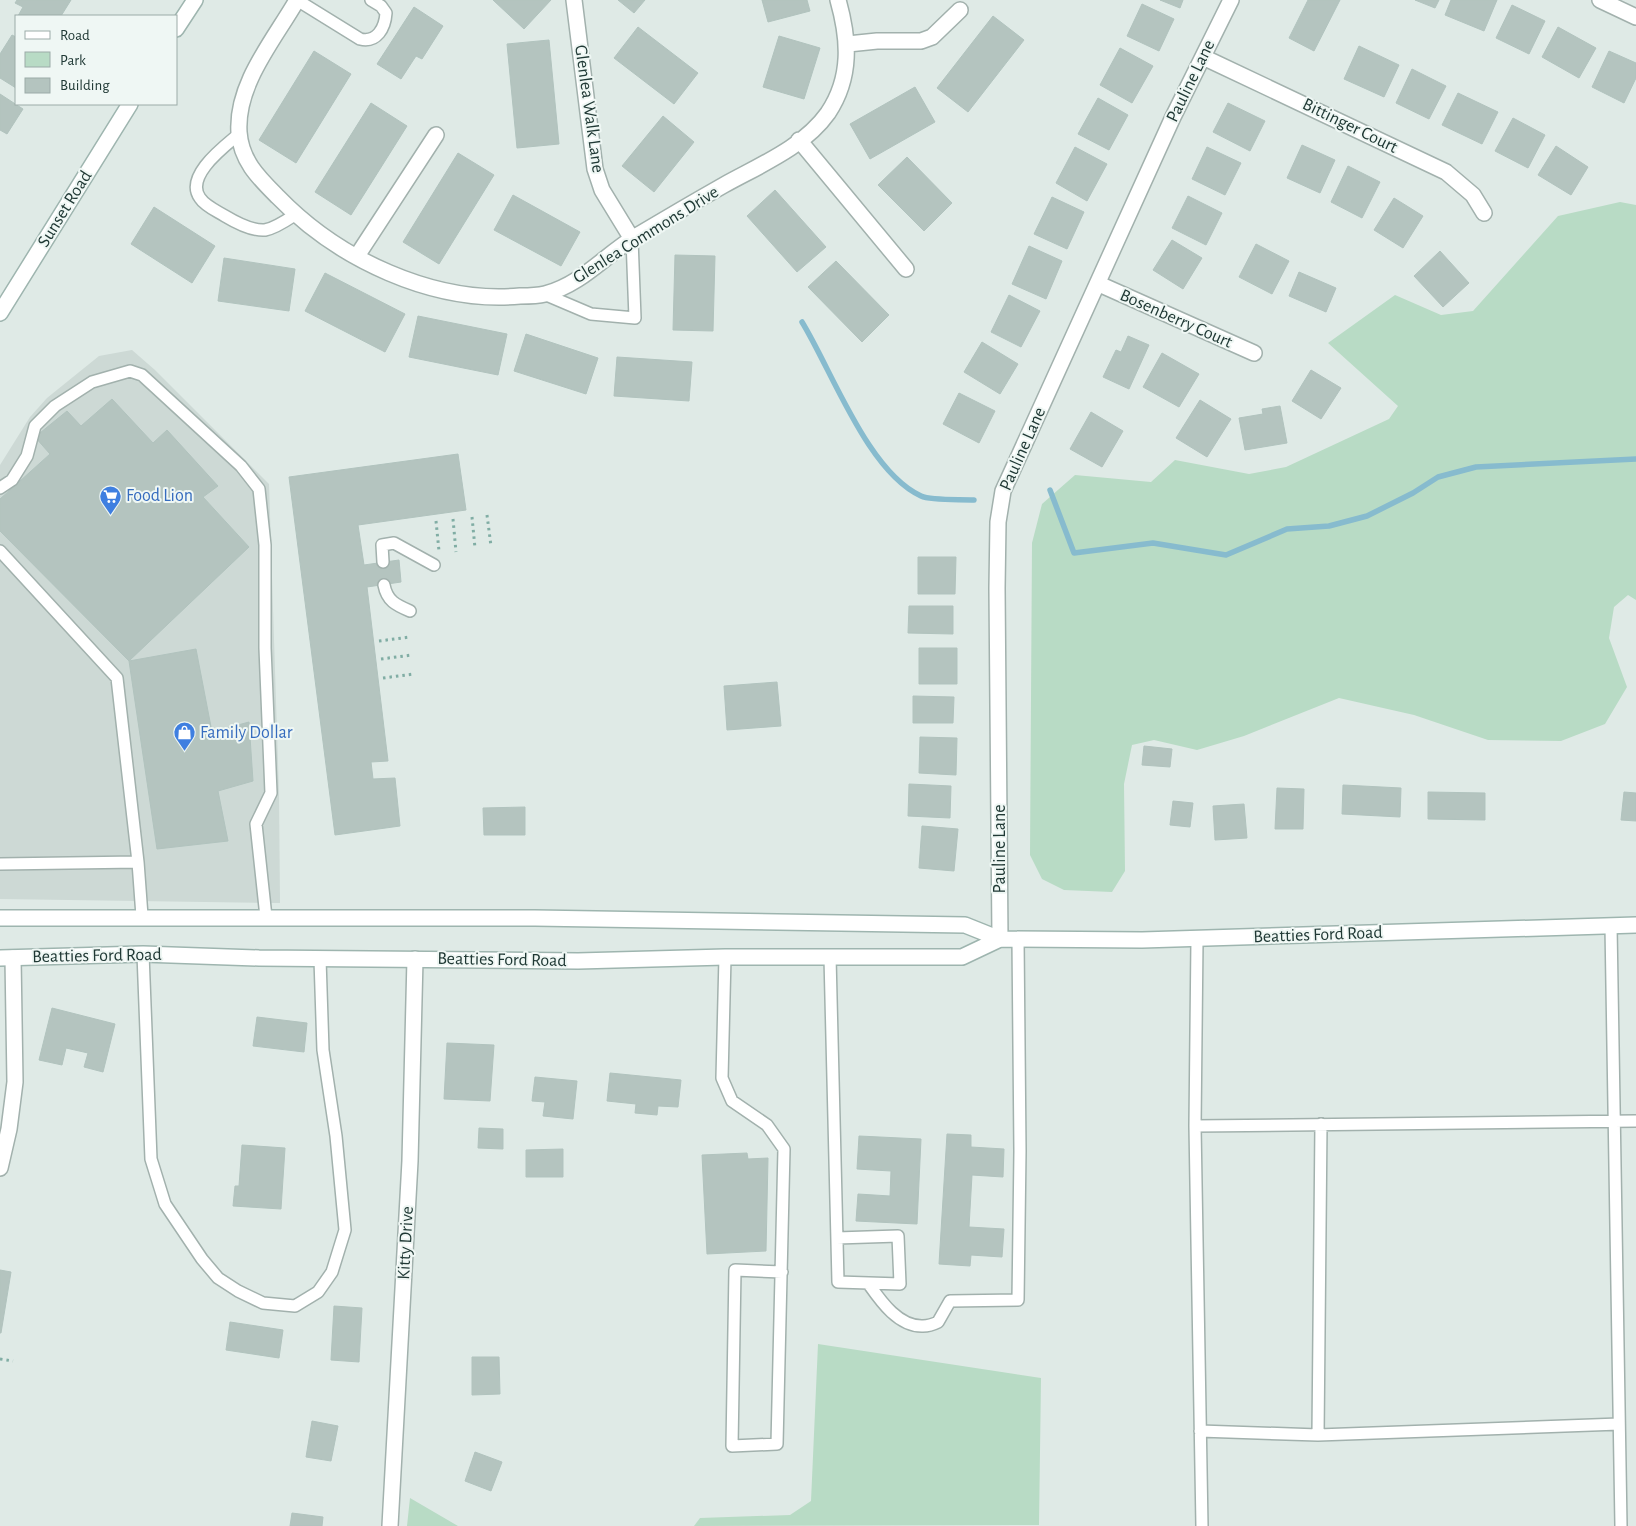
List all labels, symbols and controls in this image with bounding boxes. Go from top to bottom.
legend [15,15,178,105]
text: Road [60,28,90,43]
street label: Pauline Lane [1163,37,1219,125]
street label: Glenlea Walk Lane [571,44,607,174]
text: Park [60,53,86,68]
text: Building [60,78,110,93]
street label: Bittinger Court [1300,95,1401,157]
street label: Sunset Road [35,168,95,250]
street label: Glenlea Commons Drive [570,183,722,287]
street label: Bosenberry Court [1117,286,1235,352]
street label: Pauline Lane [997,405,1049,493]
supermarket icon: Food Lion [98,484,122,515]
place label: Food Lion [126,487,193,505]
shop icon: Family Dollar [172,721,196,752]
place label: Family Dollar [200,724,293,742]
street label: Pauline Lane [991,805,1009,893]
street label: Beatties Ford Road [1253,924,1383,946]
street label: Beatties Ford Road [32,946,162,966]
street label: Beatties Ford Road [437,950,567,970]
street label: Kitty Drive [395,1206,417,1280]

